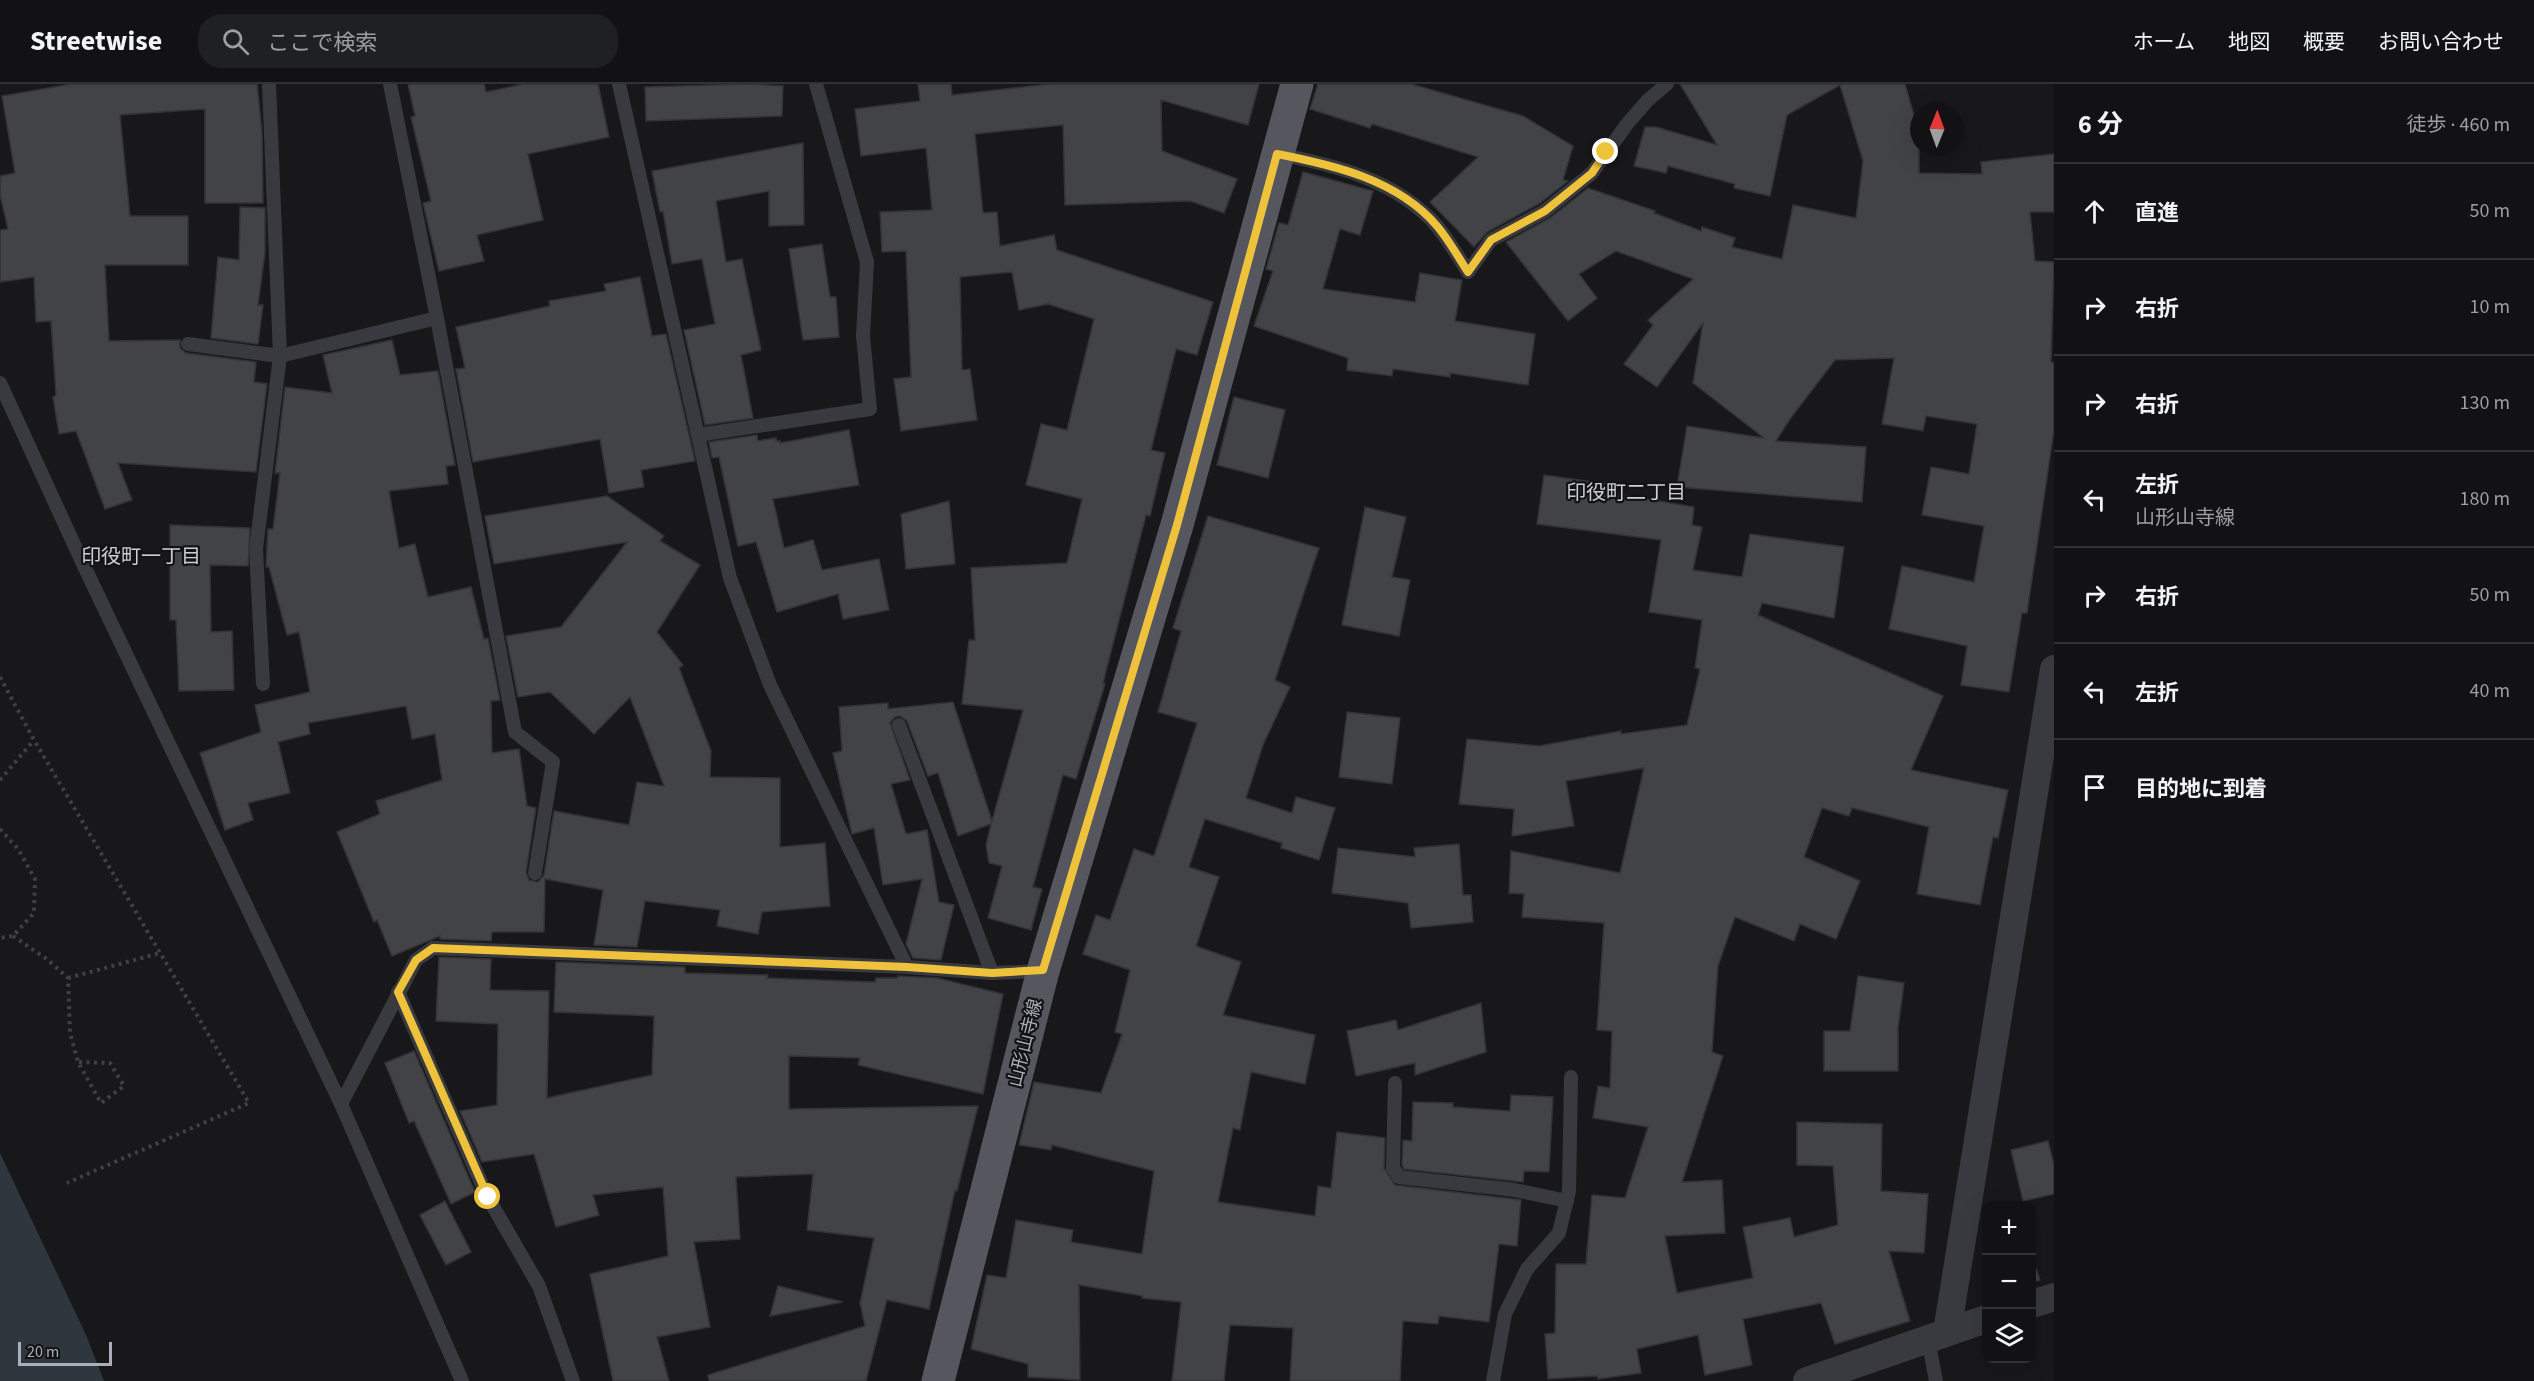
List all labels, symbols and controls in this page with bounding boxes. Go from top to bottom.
search box [198,14,618,68]
text: Streetwise [30,21,162,61]
icon: search [219,25,252,58]
text: ここで検索 [267,27,377,59]
text: ホーム [2133,27,2195,57]
text: 地図 [2228,27,2270,57]
text: 概要 [2303,27,2345,57]
text: お問い合わせ [2378,27,2504,57]
north arrow [1910,102,1964,156]
text: 6 分 [2078,106,2123,143]
text: 徒歩 · 460 m [2407,111,2510,139]
route end [1592,138,1618,164]
icon: ahead [2078,195,2111,228]
text: 直進 [2135,197,2179,229]
text: 50 m [2470,197,2510,225]
icon: right [2078,291,2111,324]
text: 右折 [2135,293,2179,325]
text: 10 m [2470,293,2510,321]
icon: right [2078,387,2111,420]
text: 右折 [2135,389,2179,421]
text: 130 m [2460,389,2510,417]
text: 左折 [2135,469,2179,501]
district label: 印役町二丁目 [1566,479,1686,507]
icon: left [2078,483,2111,516]
text: 180 m [2460,485,2510,513]
text: 山形山寺線 [2135,504,2235,532]
district label: 印役町一丁目 [81,543,201,571]
icon: right [2078,579,2111,612]
text: 右折 [2135,581,2179,613]
text: 50 m [2470,581,2510,609]
icon: left [2078,675,2111,708]
text: 左折 [2135,677,2179,709]
text: 40 m [2470,677,2510,705]
icon: arrive [2078,771,2111,804]
text: 目的地に到着 [2135,773,2267,805]
street label: 山形山寺線 [1002,996,1049,1090]
route start [474,1183,500,1209]
map controls [1982,1201,2036,1363]
button: + [1982,1201,2036,1255]
button: − [1982,1255,2036,1309]
button: layers [1982,1309,2036,1363]
scale bar [18,1339,112,1366]
text: 20 m [27,1341,59,1363]

